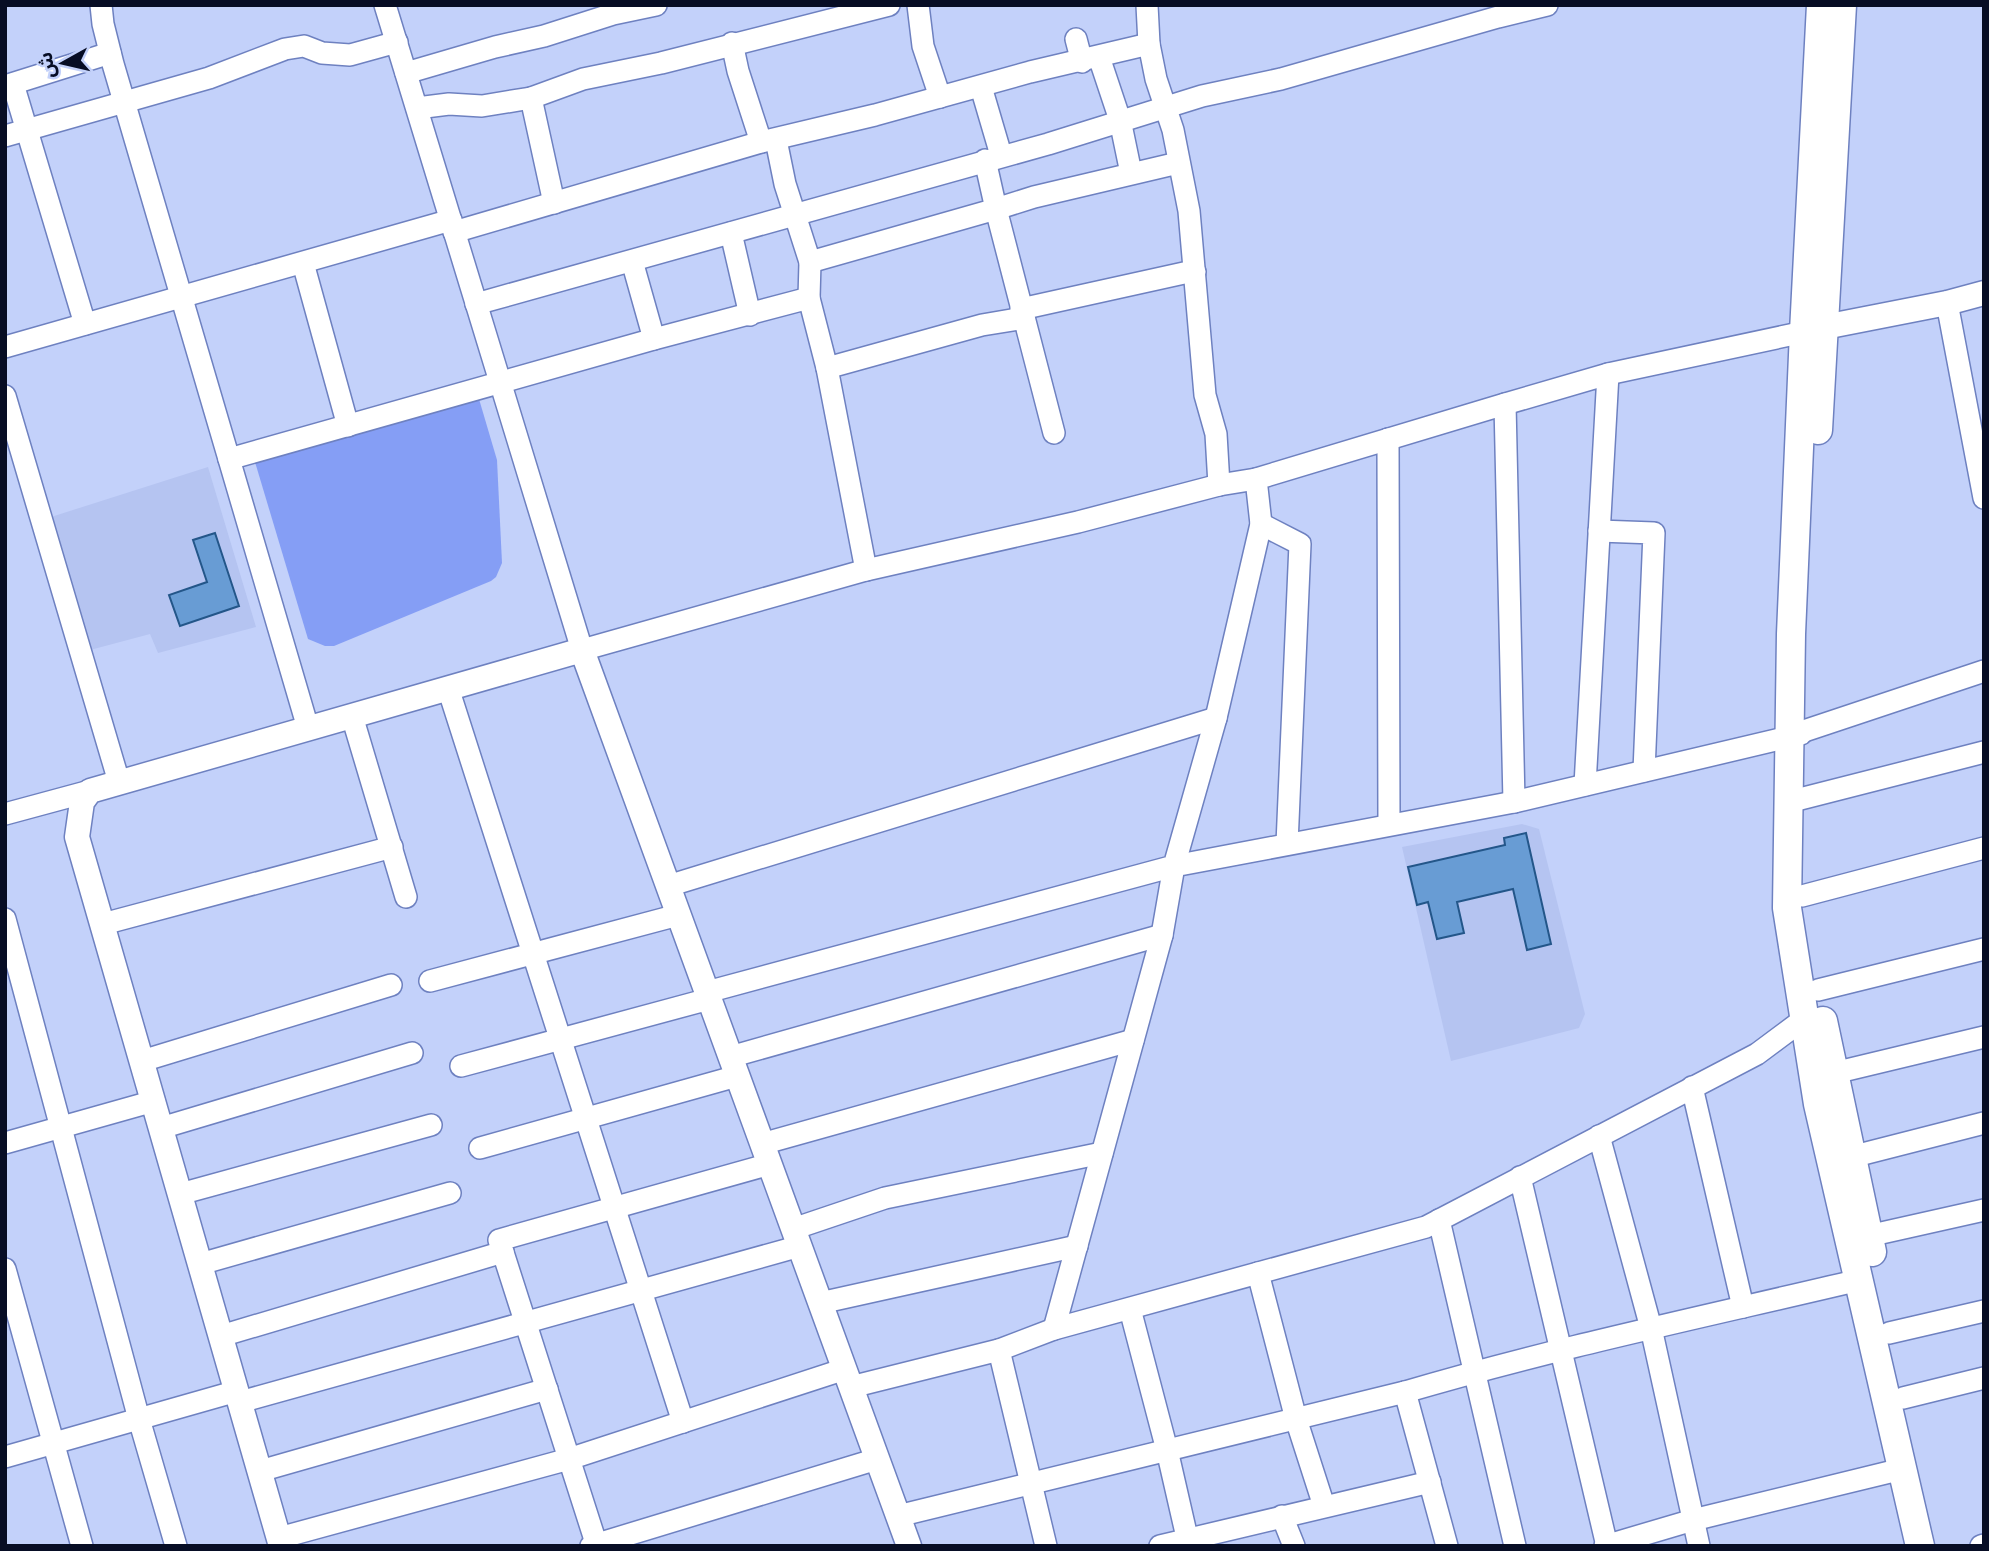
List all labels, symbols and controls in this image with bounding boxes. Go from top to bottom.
north arrow [28,28,98,98]
text: ش [31,51,62,80]

